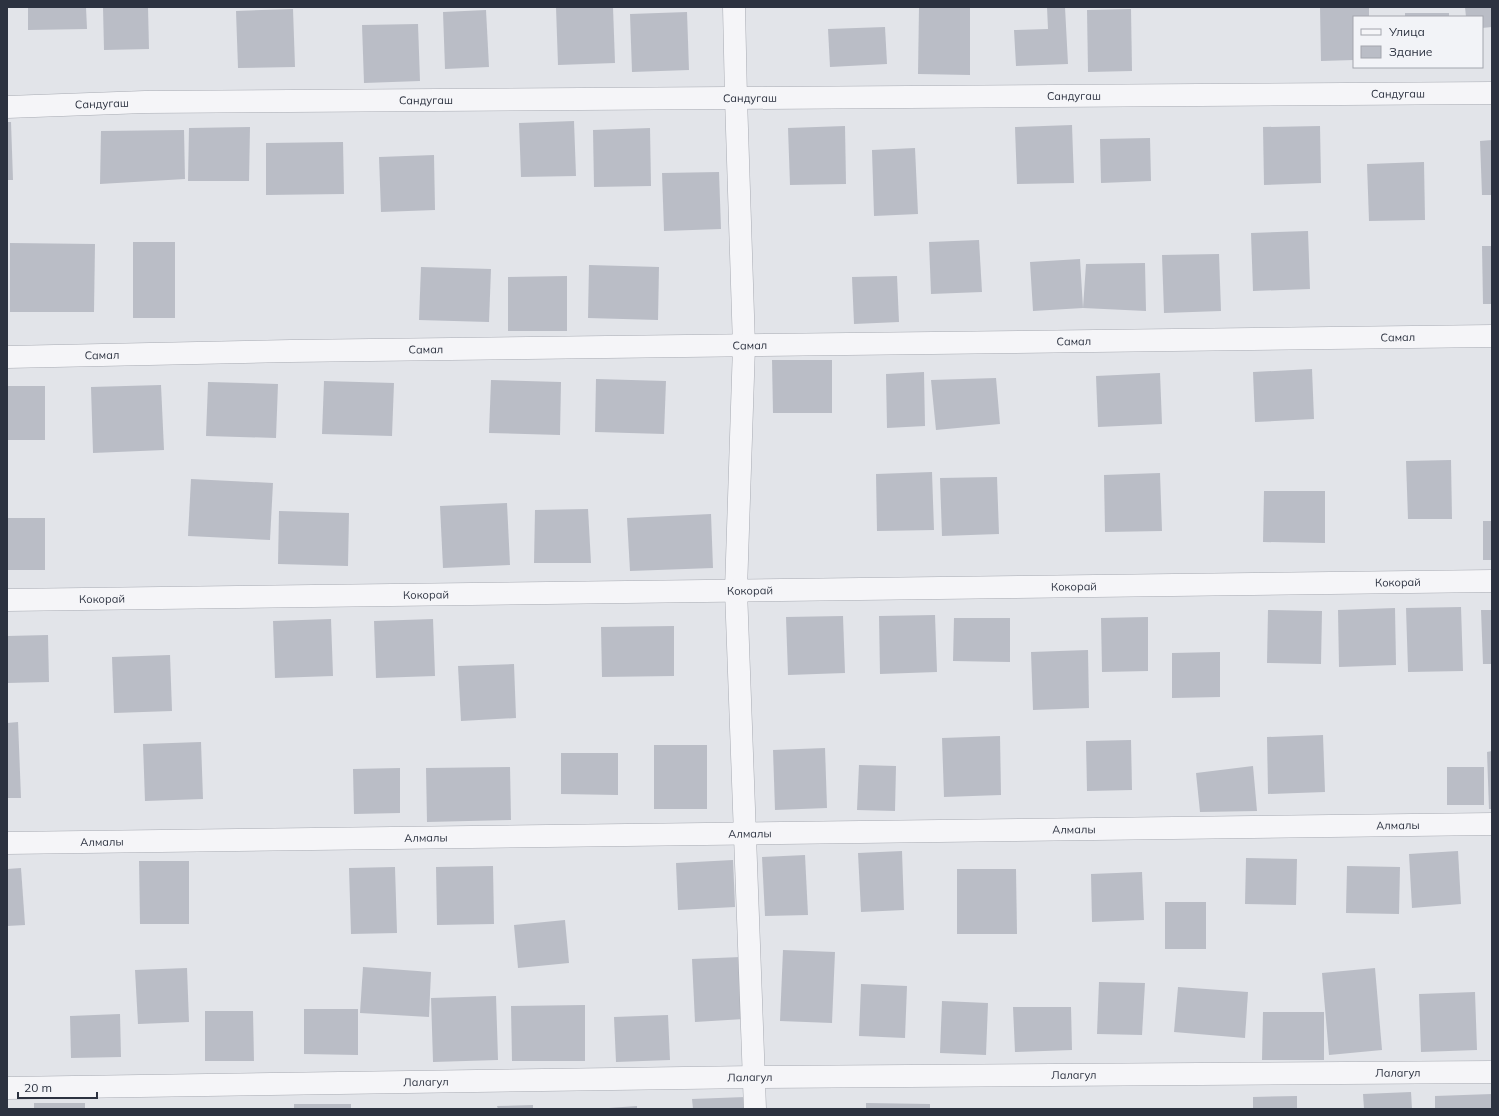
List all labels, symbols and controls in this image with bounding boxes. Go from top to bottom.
legend [1353,16,1483,68]
text: Улица [1388,24,1425,39]
text: Здание [1389,44,1433,59]
street label: Сандугаш [1371,86,1425,101]
street label: Сандугаш [1047,89,1101,103]
street label: Сандугаш [723,91,777,105]
street label: Сандугаш [399,93,453,107]
street label: Сандугаш [75,96,129,112]
street label: Самал [1380,330,1415,344]
street label: Самал [1056,334,1091,348]
street label: Самал [732,338,767,352]
street label: Самал [408,342,443,357]
street label: Самал [84,348,119,362]
street label: Кокорай [1375,575,1421,589]
street label: Кокорай [1051,579,1097,594]
street label: Кокорай [727,583,773,598]
street label: Кокорай [403,587,449,602]
street label: Кокорай [79,591,125,606]
street label: Алмалы [1376,818,1420,832]
street label: Алмалы [1052,822,1096,837]
street label: Алмалы [728,826,772,841]
street label: Алмалы [404,830,448,845]
street label: Алмалы [80,835,124,849]
street label: Лалагул [1375,1065,1421,1080]
street label: Лалагул [1051,1068,1097,1082]
street label: Лалагул [727,1070,773,1084]
scale bar [18,1074,97,1100]
street label: Лалагул [403,1074,449,1089]
text: 20 m [24,1080,52,1095]

